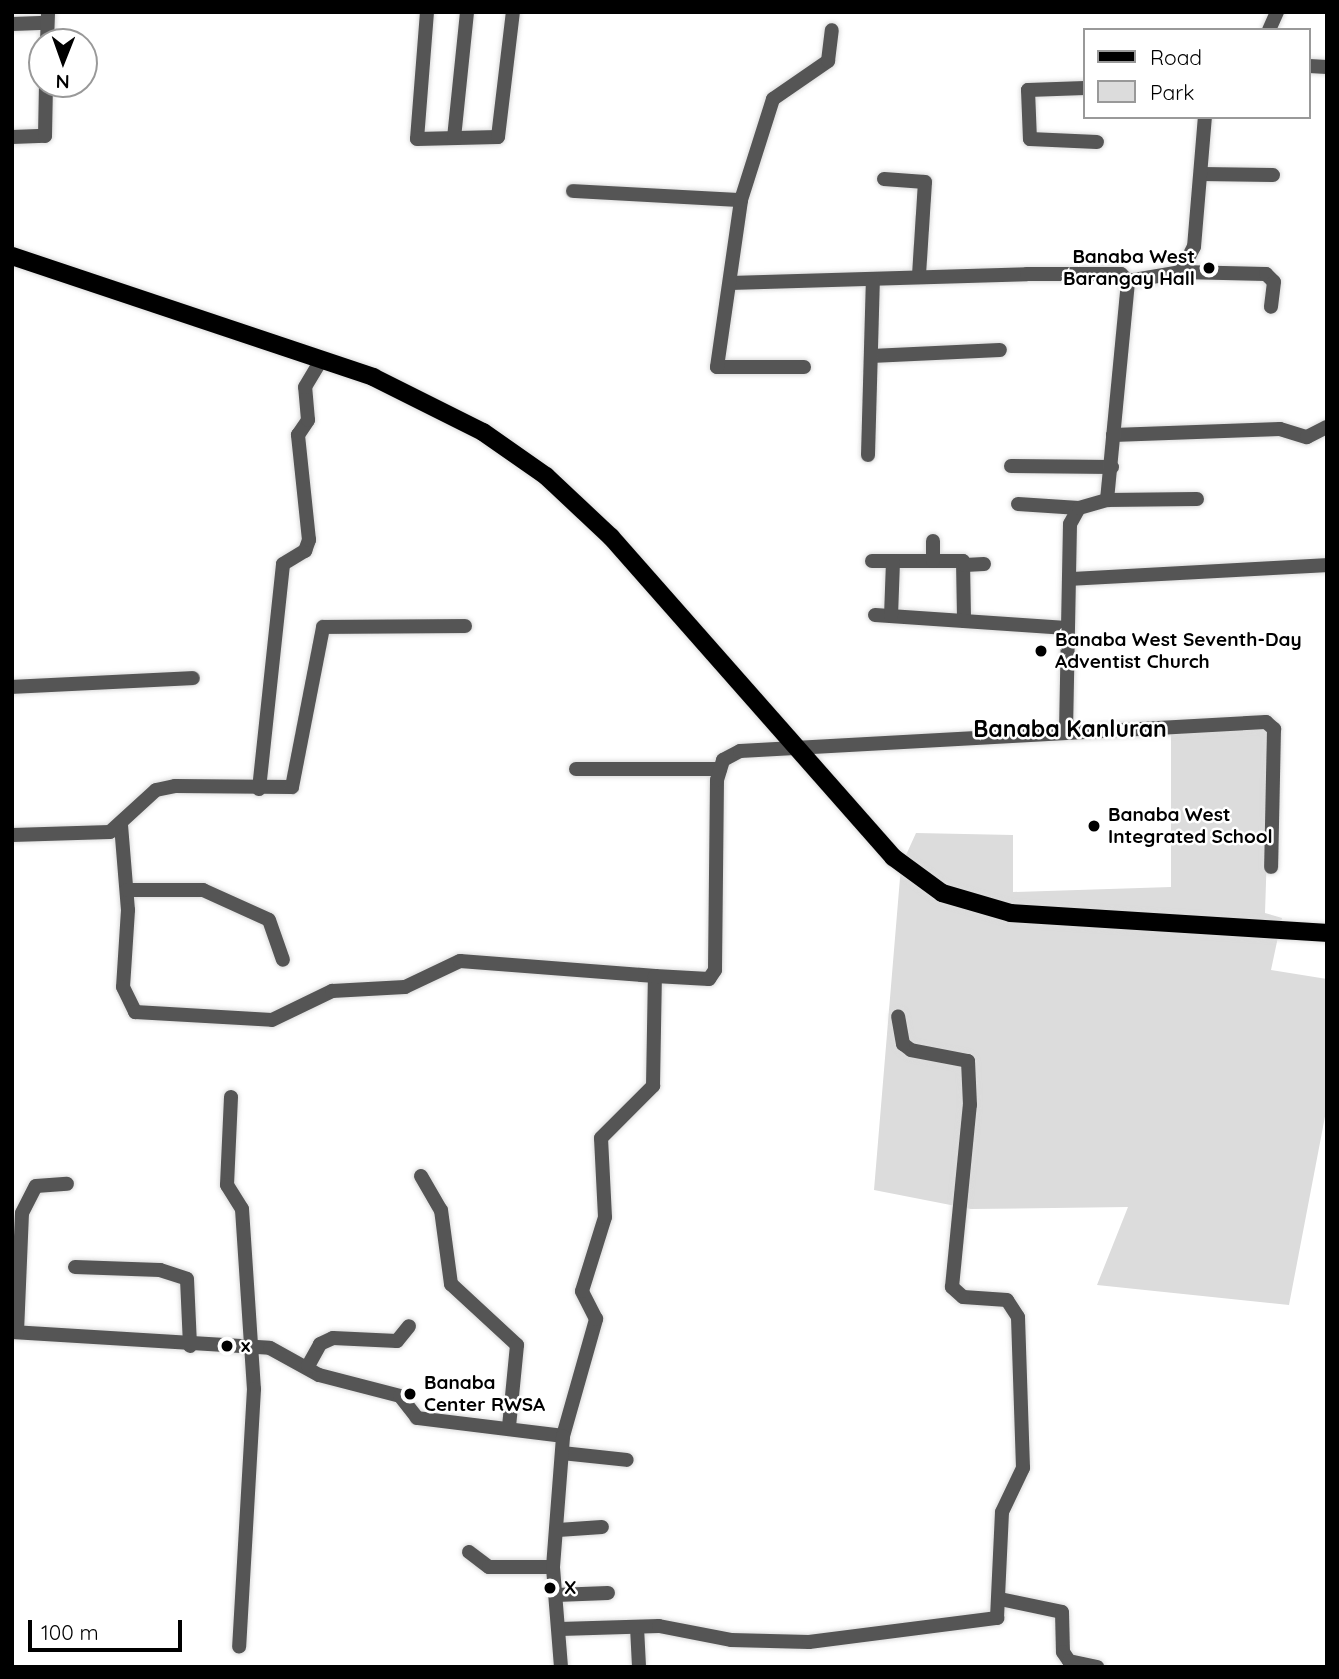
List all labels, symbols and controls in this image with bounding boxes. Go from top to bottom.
north arrow [28,28,98,98]
legend [1084,28,1311,119]
text: Road [1150,44,1202,70]
text: N [55,70,70,94]
text: Park [1150,79,1194,105]
place label: Banaba West Barangay Hall [1063,246,1195,290]
marker: Banaba West Barangay Hall [1201,260,1217,276]
place label: Banaba West Seventh-Day Adventist Church [1055,629,1302,673]
marker: Banaba West Seventh-Day Adventist Church [1033,643,1049,659]
district label: Banaba Kanluran [973,715,1167,743]
place label: Banaba West Integrated School [1108,804,1273,848]
marker: Banaba West Integrated School [1086,818,1102,834]
place label: x [241,1335,250,1357]
marker: x [219,1338,235,1354]
place label: Banaba Center RWSA [424,1372,545,1416]
marker: Banaba Center RWSA [402,1386,418,1402]
place label: X [564,1577,576,1599]
marker: X [542,1580,558,1596]
scale bar [32,1606,186,1650]
text: 100 m [41,1619,99,1645]

